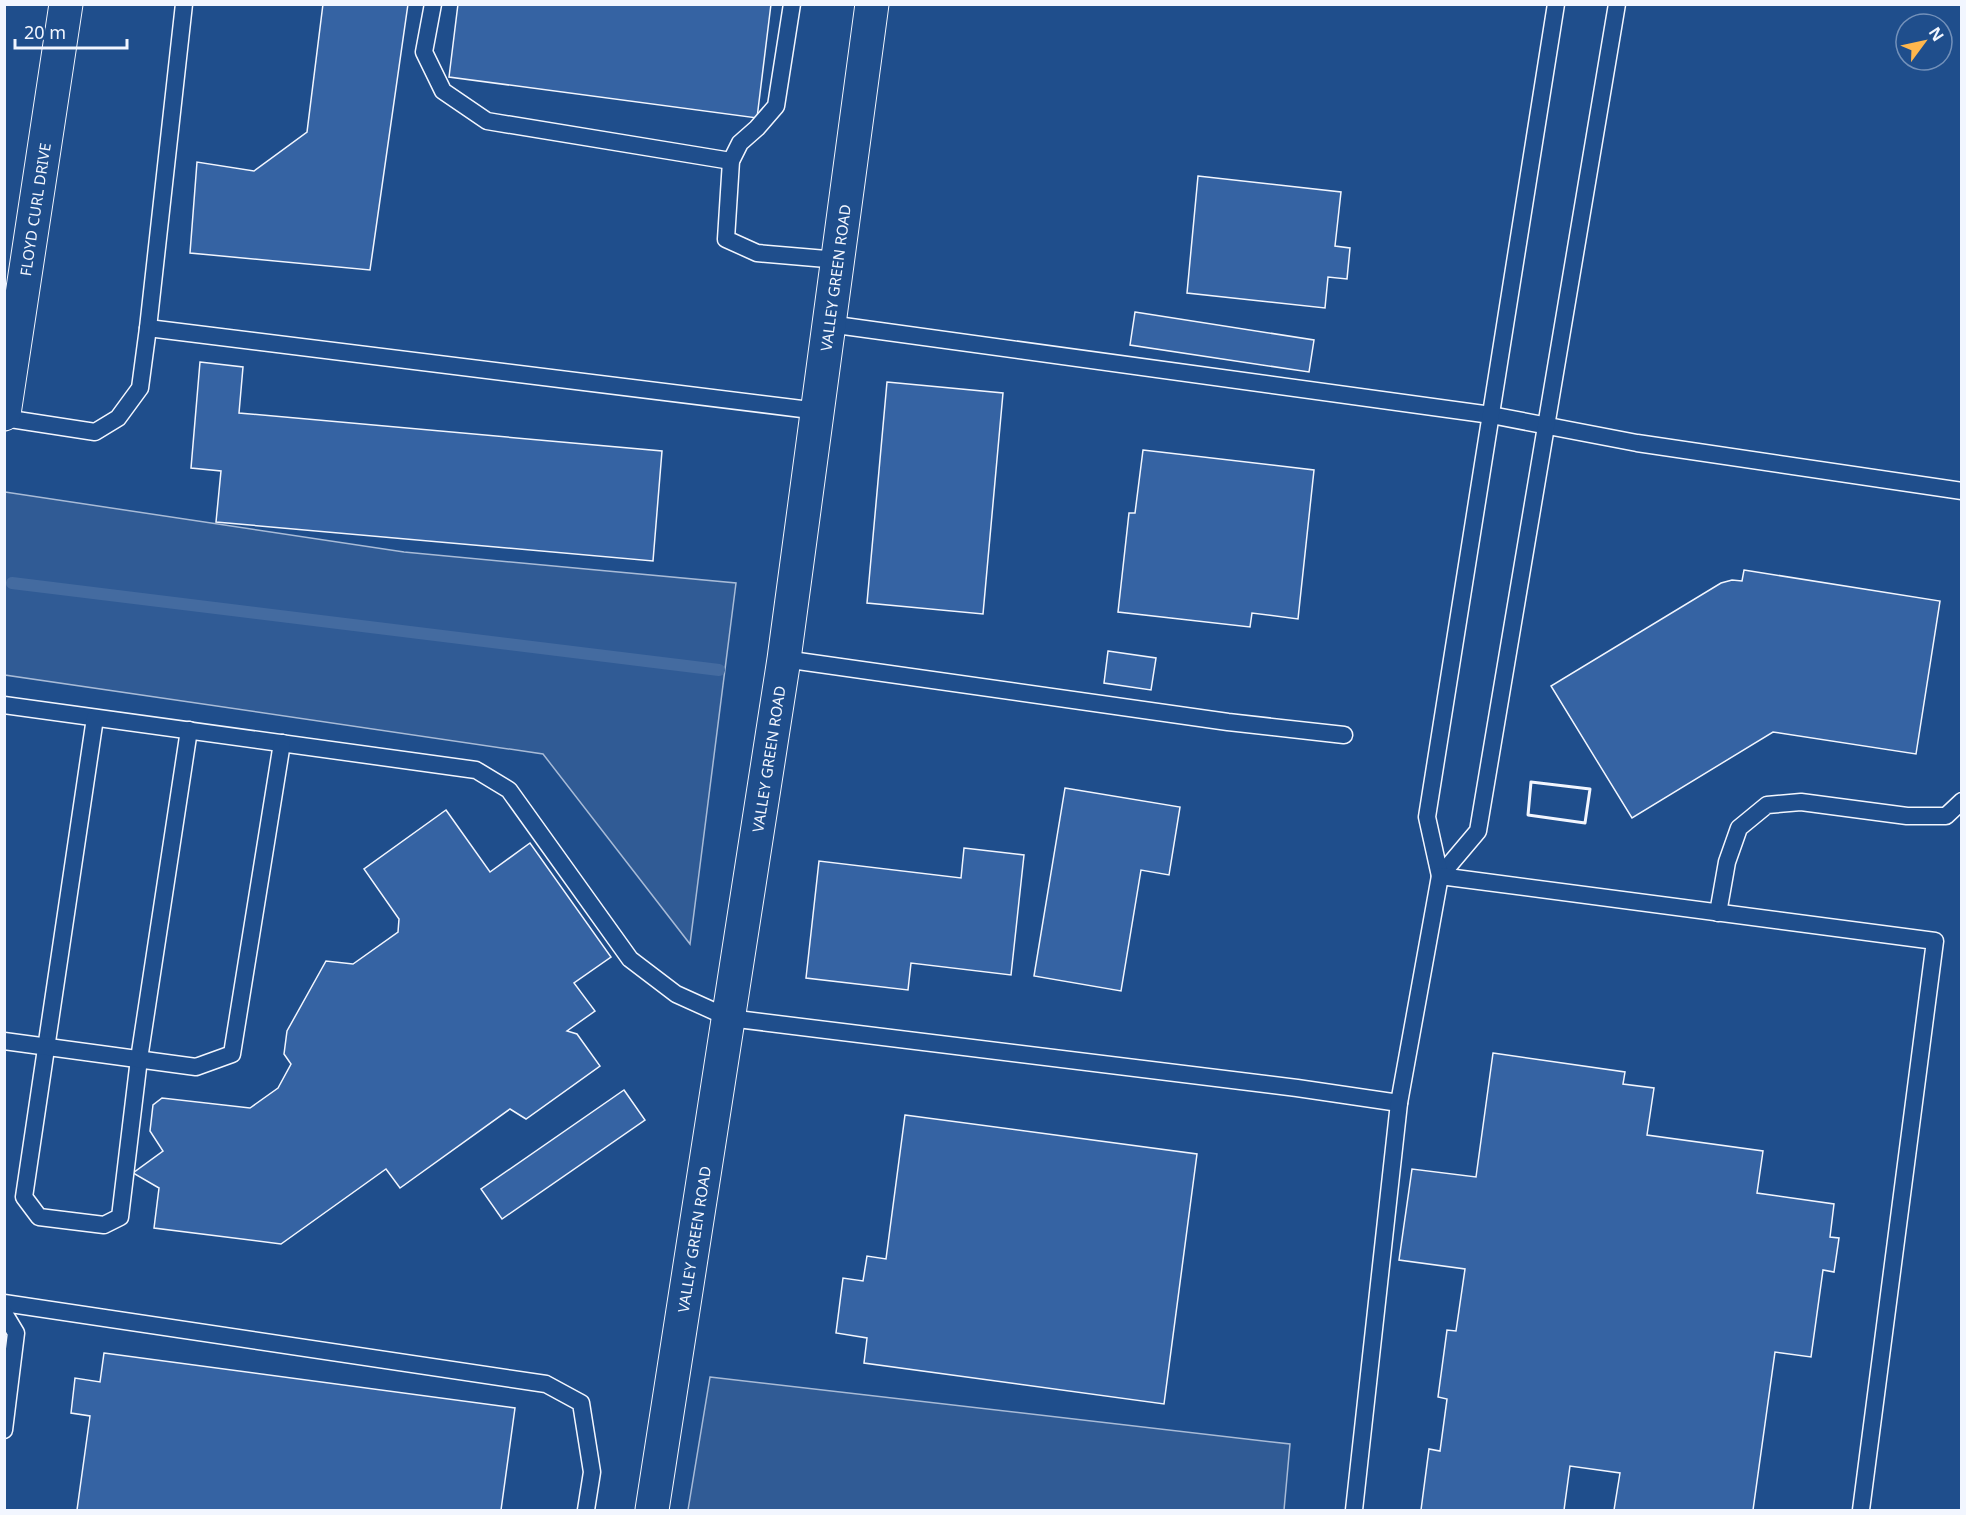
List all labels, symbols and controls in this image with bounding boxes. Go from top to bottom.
scale bar [15,12,128,50]
north arrow [1894,12,1954,72]
text: 20 m [24,20,66,44]
text: N [1924,22,1949,45]
street label: FLOYD CURL DRIVE [15,141,55,277]
street label: VALLEY GREEN ROAD [815,203,855,352]
street label: VALLEY GREEN ROAD [747,684,790,834]
street label: VALLEY GREEN ROAD [673,1164,715,1314]

